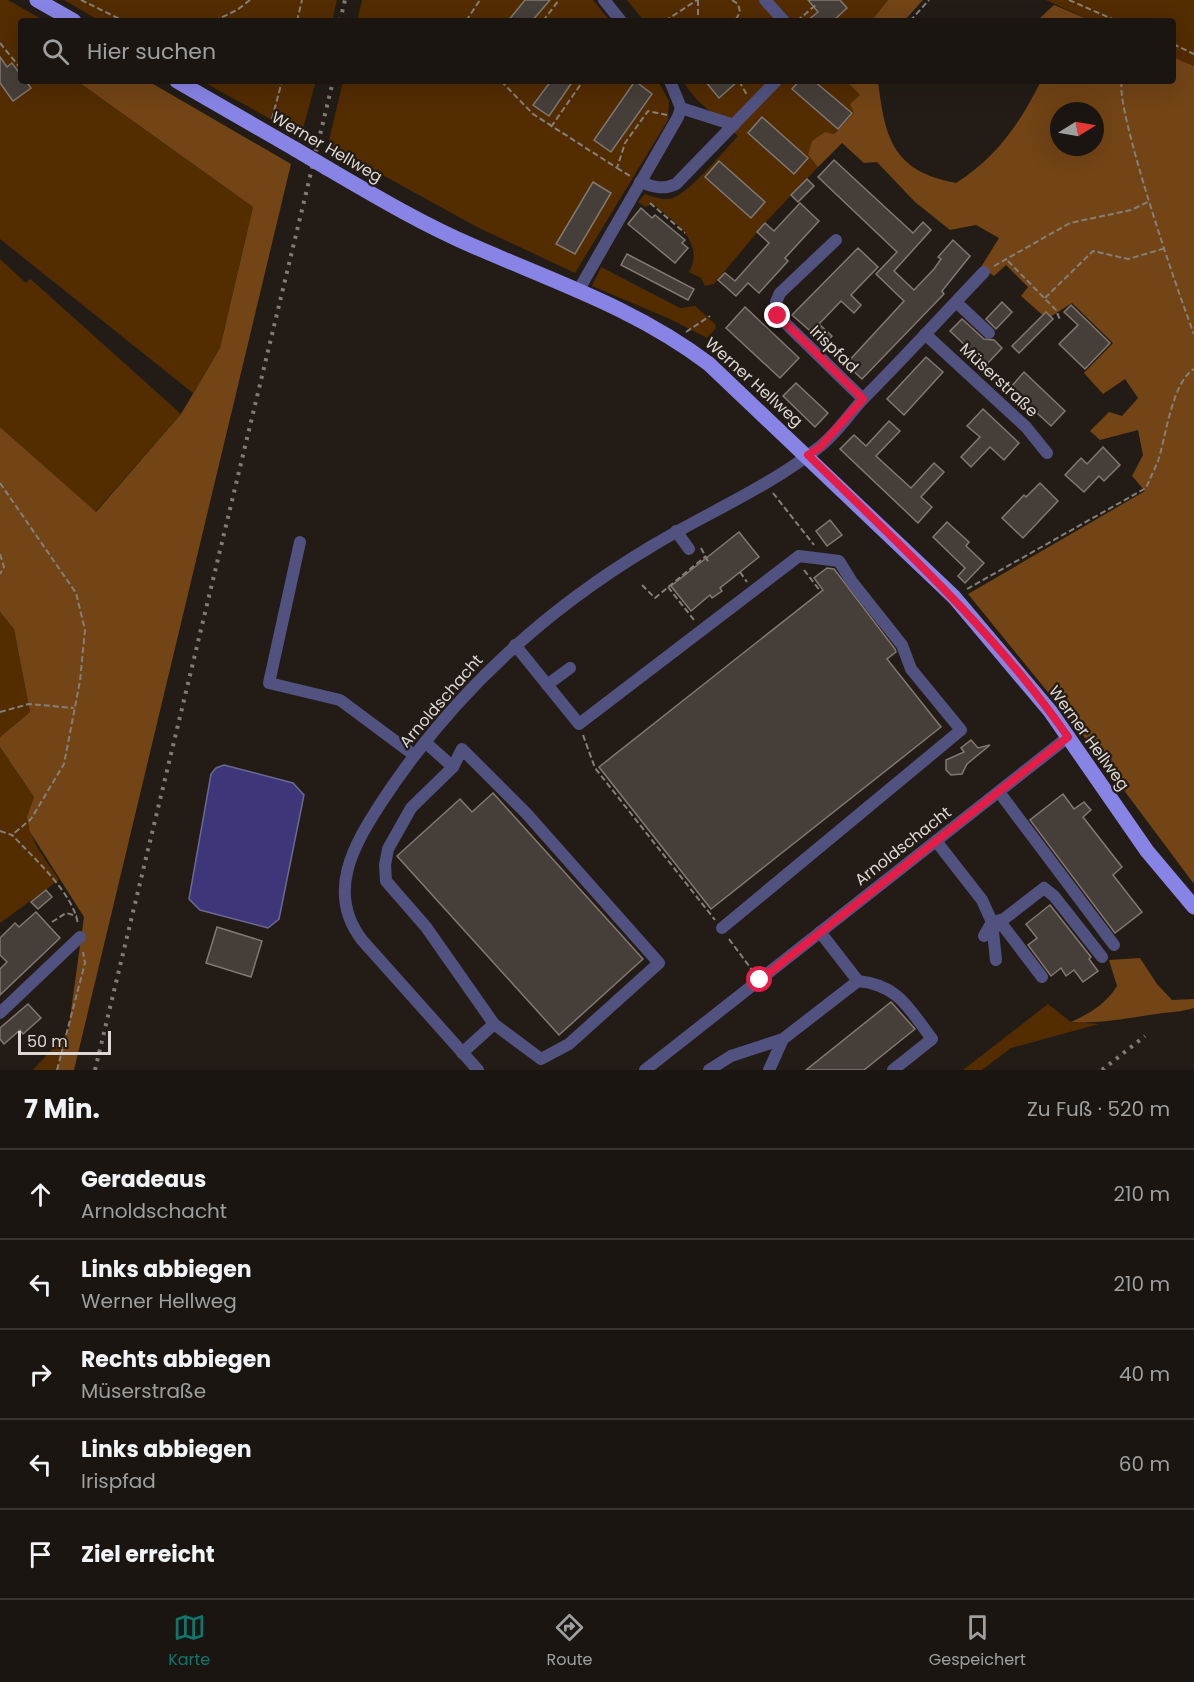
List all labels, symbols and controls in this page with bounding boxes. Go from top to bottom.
search box [18,18,1176,84]
icon: search [39,35,72,68]
text: Hier suchen [87,36,216,67]
north arrow [1050,102,1104,156]
street label: Werner Hellweg [267,106,387,188]
route end [764,302,790,328]
street label: Irispfad [804,320,864,378]
street label: Werner Hellweg [700,332,808,432]
street label: Müserstraße [955,337,1043,423]
street label: Arnoldschacht [394,649,488,753]
street label: Werner Hellweg [1043,681,1135,795]
street label: Arnoldschacht [850,801,956,891]
route start [746,966,772,992]
scale bar [18,1028,111,1056]
text: 50 m [27,1030,68,1053]
text: 7 Min. [24,1091,100,1127]
text: Zu Fuß · 520 m [1027,1095,1170,1123]
text: Geradeaus [81,1164,206,1195]
icon: ahead [24,1178,57,1211]
text: 210 m [1114,1180,1170,1208]
text: Arnoldschacht [81,1197,227,1225]
text: Links abbiegen [81,1254,252,1285]
icon: left [24,1268,57,1301]
text: 210 m [1114,1270,1170,1298]
text: Werner Hellweg [81,1287,237,1315]
text: Rechts abbiegen [81,1344,271,1375]
icon: right [24,1358,57,1391]
text: 40 m [1119,1360,1170,1388]
text: Müserstraße [81,1377,206,1405]
text: Links abbiegen [81,1434,252,1465]
icon: left [24,1448,57,1481]
text: 60 m [1119,1450,1170,1478]
text: Irispfad [81,1467,156,1495]
icon: arrive [24,1538,57,1571]
text: Ziel erreicht [81,1539,215,1570]
tab: Karte [168,1611,210,1672]
tab: Route [547,1611,593,1672]
tab: Gespeichert [929,1611,1026,1672]

